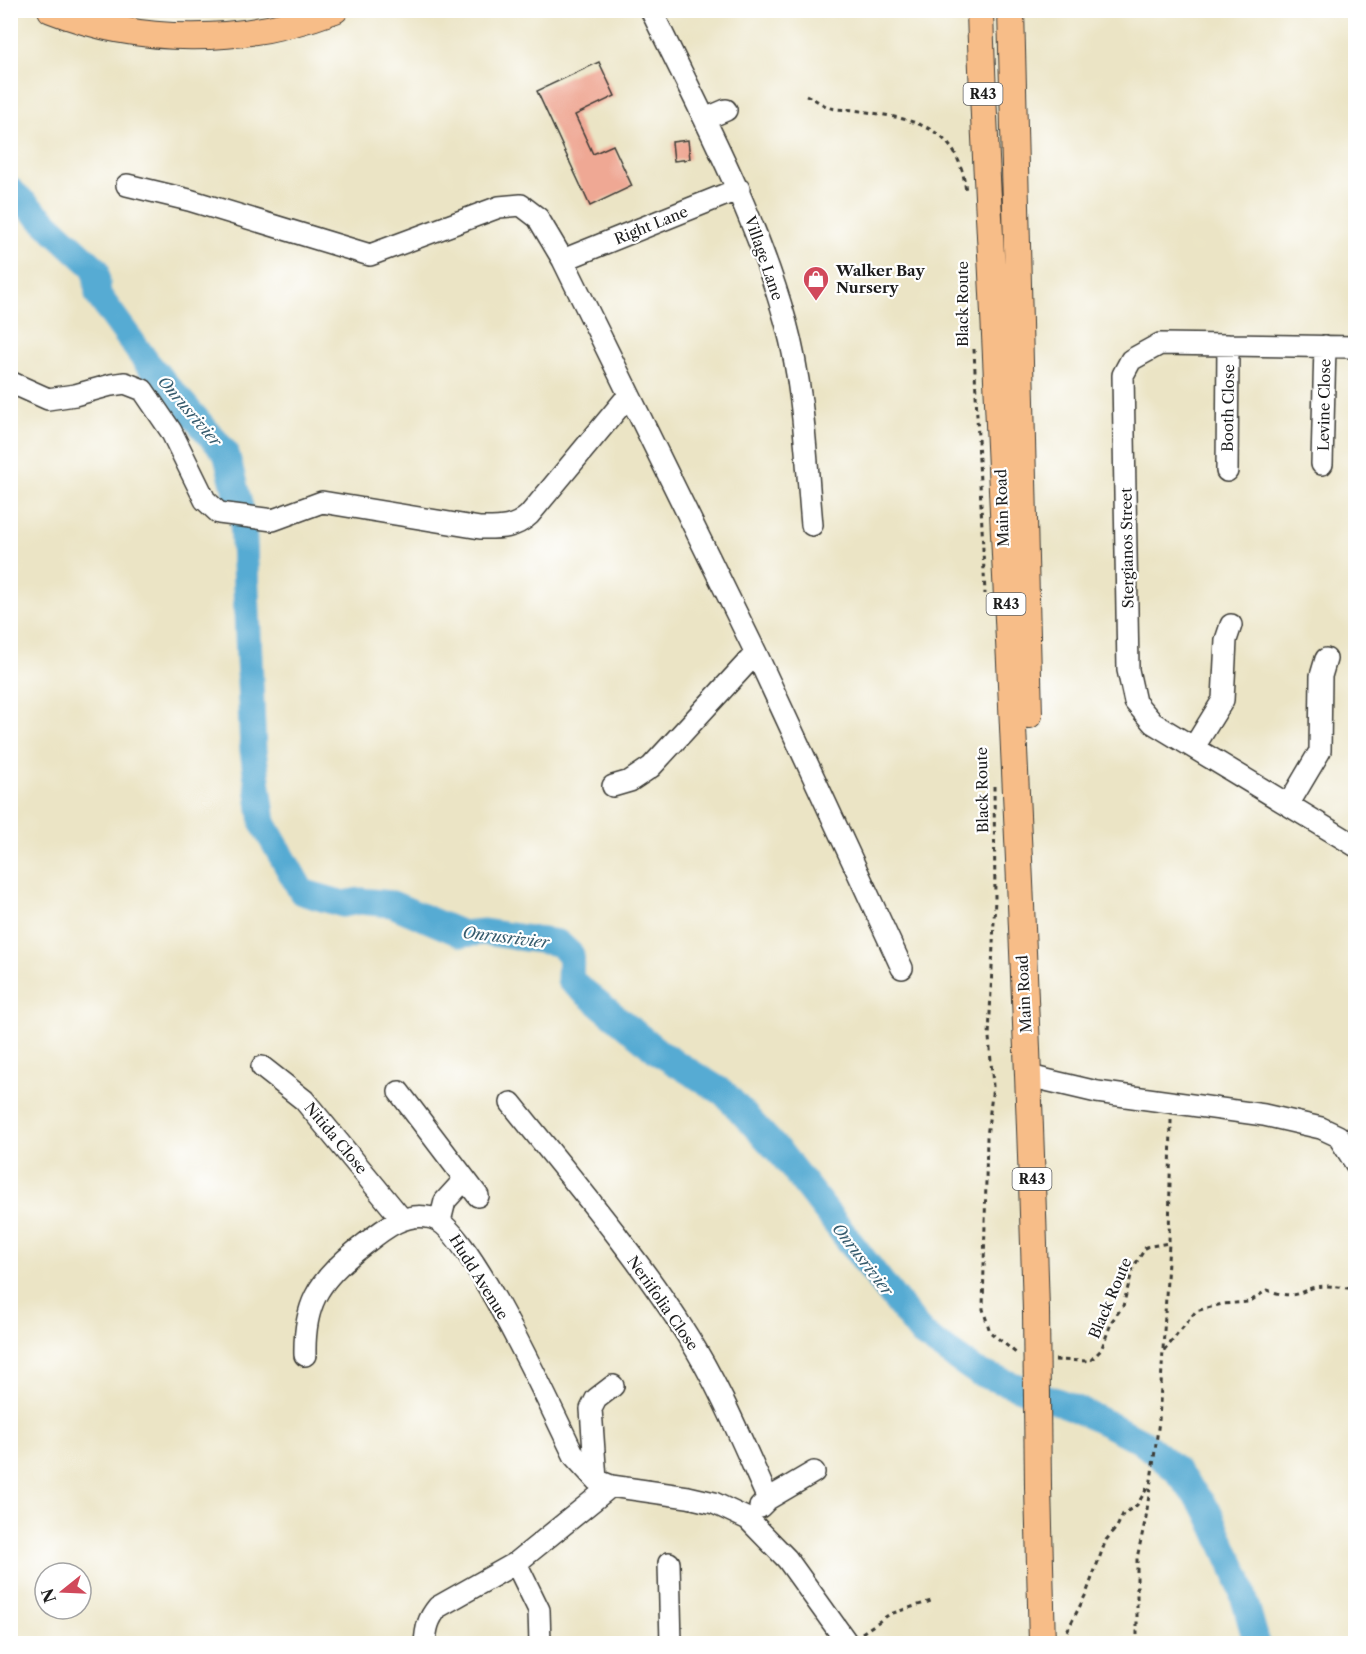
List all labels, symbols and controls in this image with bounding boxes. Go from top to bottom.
road number: R43 [964,83,1002,105]
street label: Right Lane [611,202,691,248]
street label: Village Lane [740,212,787,303]
place label: Walker Bay Nursery [835,261,925,297]
street label: Black Route [953,261,972,347]
shop icon: Walker Bay Nursery [801,264,831,302]
street label: Levine Close [1314,359,1334,451]
street label: Booth Close [1218,364,1238,452]
water label: Onrusrivier [154,372,227,452]
street label: Main Road [991,469,1013,547]
street label: Stergianos Street [1116,487,1138,609]
road number: R43 [986,593,1026,615]
street label: Black Route [972,747,992,833]
water label: Onrusrivier [462,922,552,952]
street label: Main Road [1012,955,1036,1033]
street label: Nitida Close [301,1098,371,1178]
road number: R43 [1012,1168,1052,1190]
water label: Onrusrivier [828,1219,899,1301]
street label: Hudd Avenue [445,1231,513,1323]
street label: Neriifolia Close [623,1252,703,1354]
street label: Black Route [1084,1255,1136,1341]
north arrow [33,1561,93,1621]
text: N [37,1586,60,1605]

